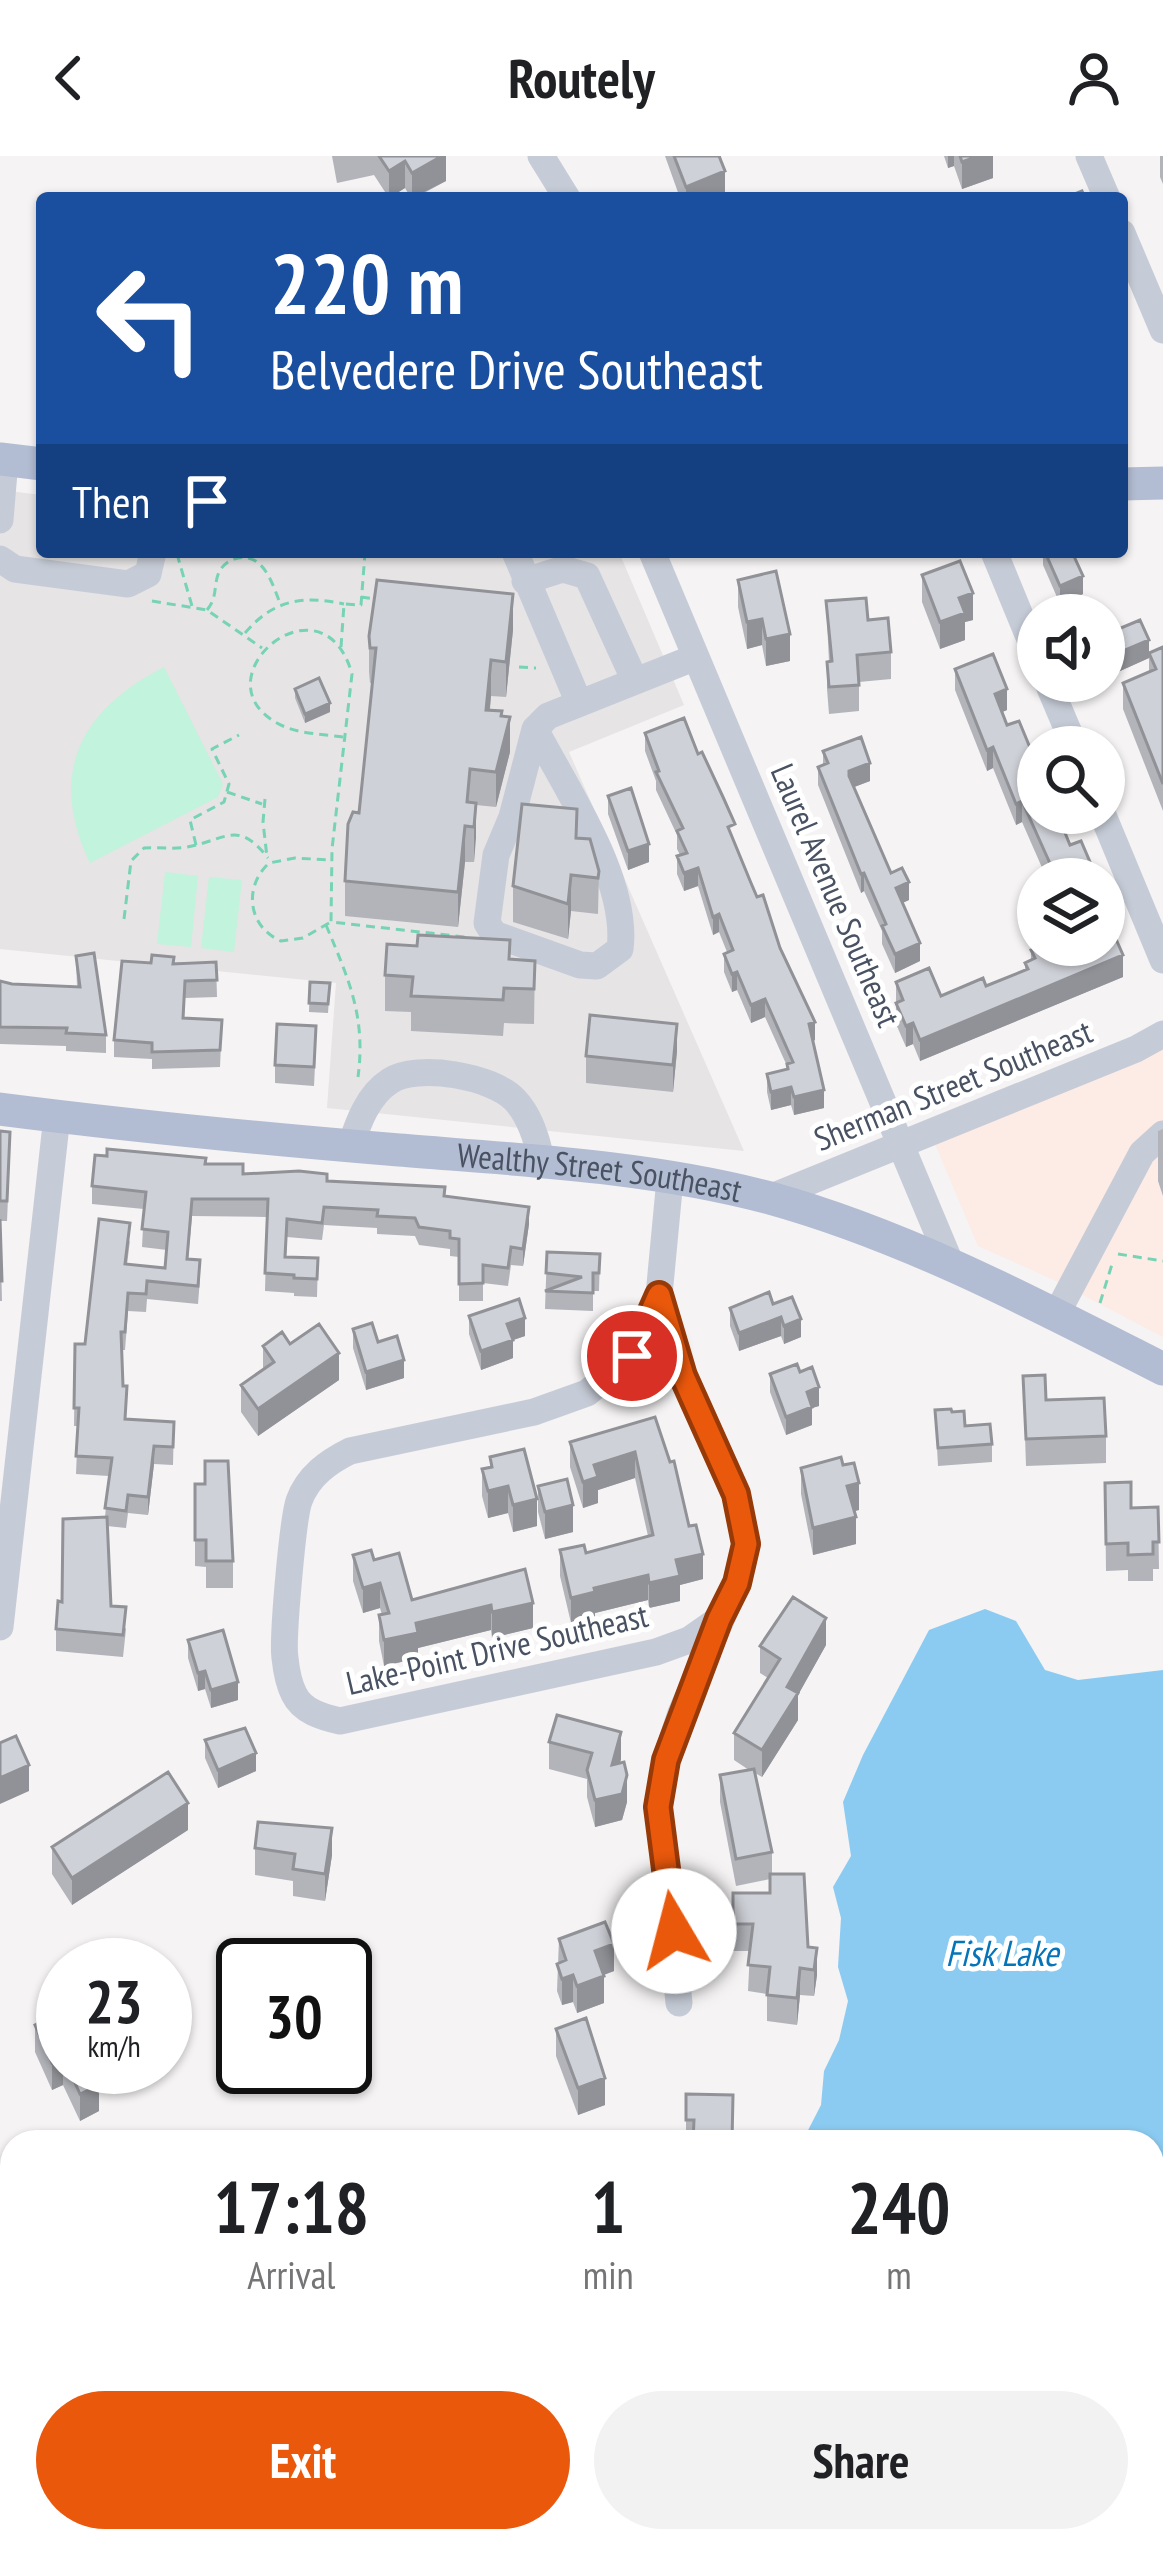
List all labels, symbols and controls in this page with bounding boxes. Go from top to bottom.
text: Routely [508,43,655,113]
icon: back [36,45,102,111]
icon: person [1061,45,1127,111]
text: 220 m [270,228,463,337]
icon: left [72,240,228,396]
text: Belvedere Drive Southeast [270,334,763,404]
icon: arrive [174,468,240,534]
text: Then [72,472,150,530]
map controls [1017,594,1125,966]
button: sound [1017,594,1125,702]
button: search [1017,726,1125,834]
street label: Laurel Avenue Southeast [762,757,911,1033]
button: layers [1017,858,1125,966]
street label: Sherman Street Southeast [807,1009,1098,1160]
street label: Wealthy Street Southeast [456,1133,746,1211]
pin [581,1305,683,1407]
icon: arrive [599,1323,665,1389]
street label: Lake-Point Drive Southeast [342,1593,652,1704]
position arrow [611,1868,737,1994]
water label: Fisk Lake [946,1929,1061,1976]
speed limit sign: 30 [216,1938,372,2094]
text: 23 [85,1962,143,2040]
text: km/h [87,2026,141,2065]
text: 17:18 [214,2160,369,2253]
text: 1 [591,2160,625,2253]
text: 240 [847,2160,950,2253]
text: Arrival [247,2249,335,2300]
text: min [583,2249,634,2300]
text: m [886,2249,912,2300]
button: Exit [36,2391,570,2529]
button: Share [594,2391,1128,2529]

